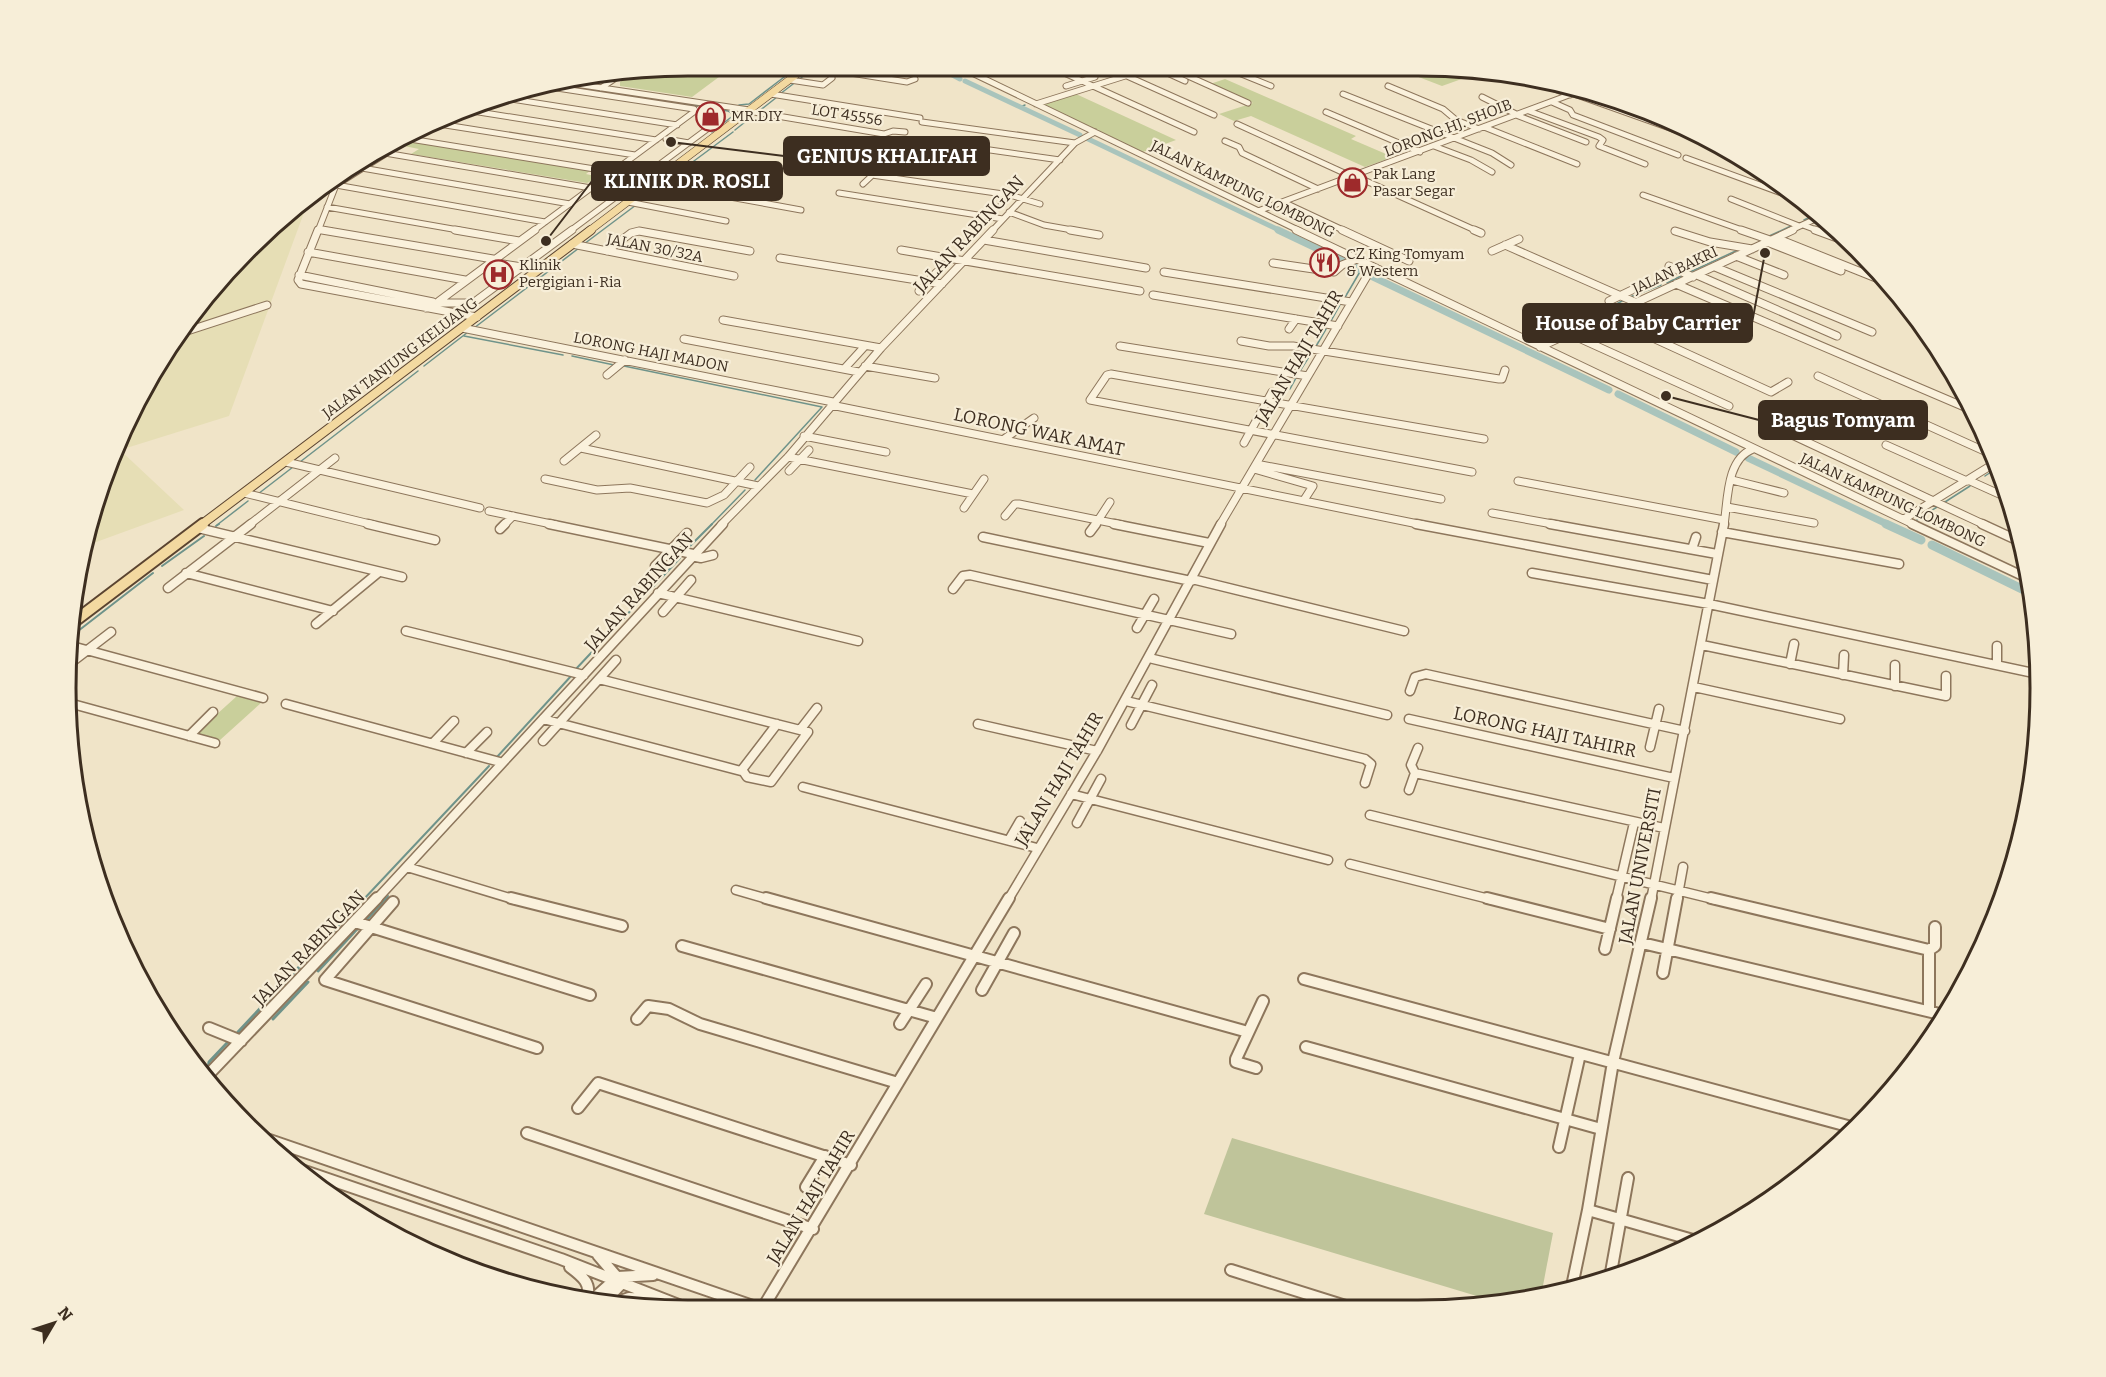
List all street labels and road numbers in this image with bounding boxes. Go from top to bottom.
street label: LORONG HJ. SHOIB [1381,95,1515,161]
street label: LOT 45556 [810,100,884,130]
street label: JALAN KAMPUNG LOMBONG [1147,136,1338,242]
street label: JALAN RABINGAN [908,171,1029,298]
street label: JALAN 30/32A [604,230,705,266]
street label: JALAN BAKRI [1629,242,1720,298]
street label: JALAN HAJI TAHIR [1250,286,1348,429]
street label: JALAN TANJUNG KELUANG [318,294,481,423]
street label: LORONG HAJI MADON [572,328,730,376]
street label: LORONG WAK AMAT [952,403,1127,461]
street label: JALAN KAMPUNG LOMBONG [1796,449,1989,551]
street label: JALAN RABINGAN [579,528,698,657]
street label: LORONG HAJI TAHIRR [1452,702,1639,762]
street label: JALAN HAJI TAHIR [1010,708,1108,851]
street label: JALAN UNIVERSITI [1614,786,1666,947]
street label: JALAN RABINGAN [248,886,370,1011]
street label: JALAN HAJI TAHIR [762,1126,860,1269]

